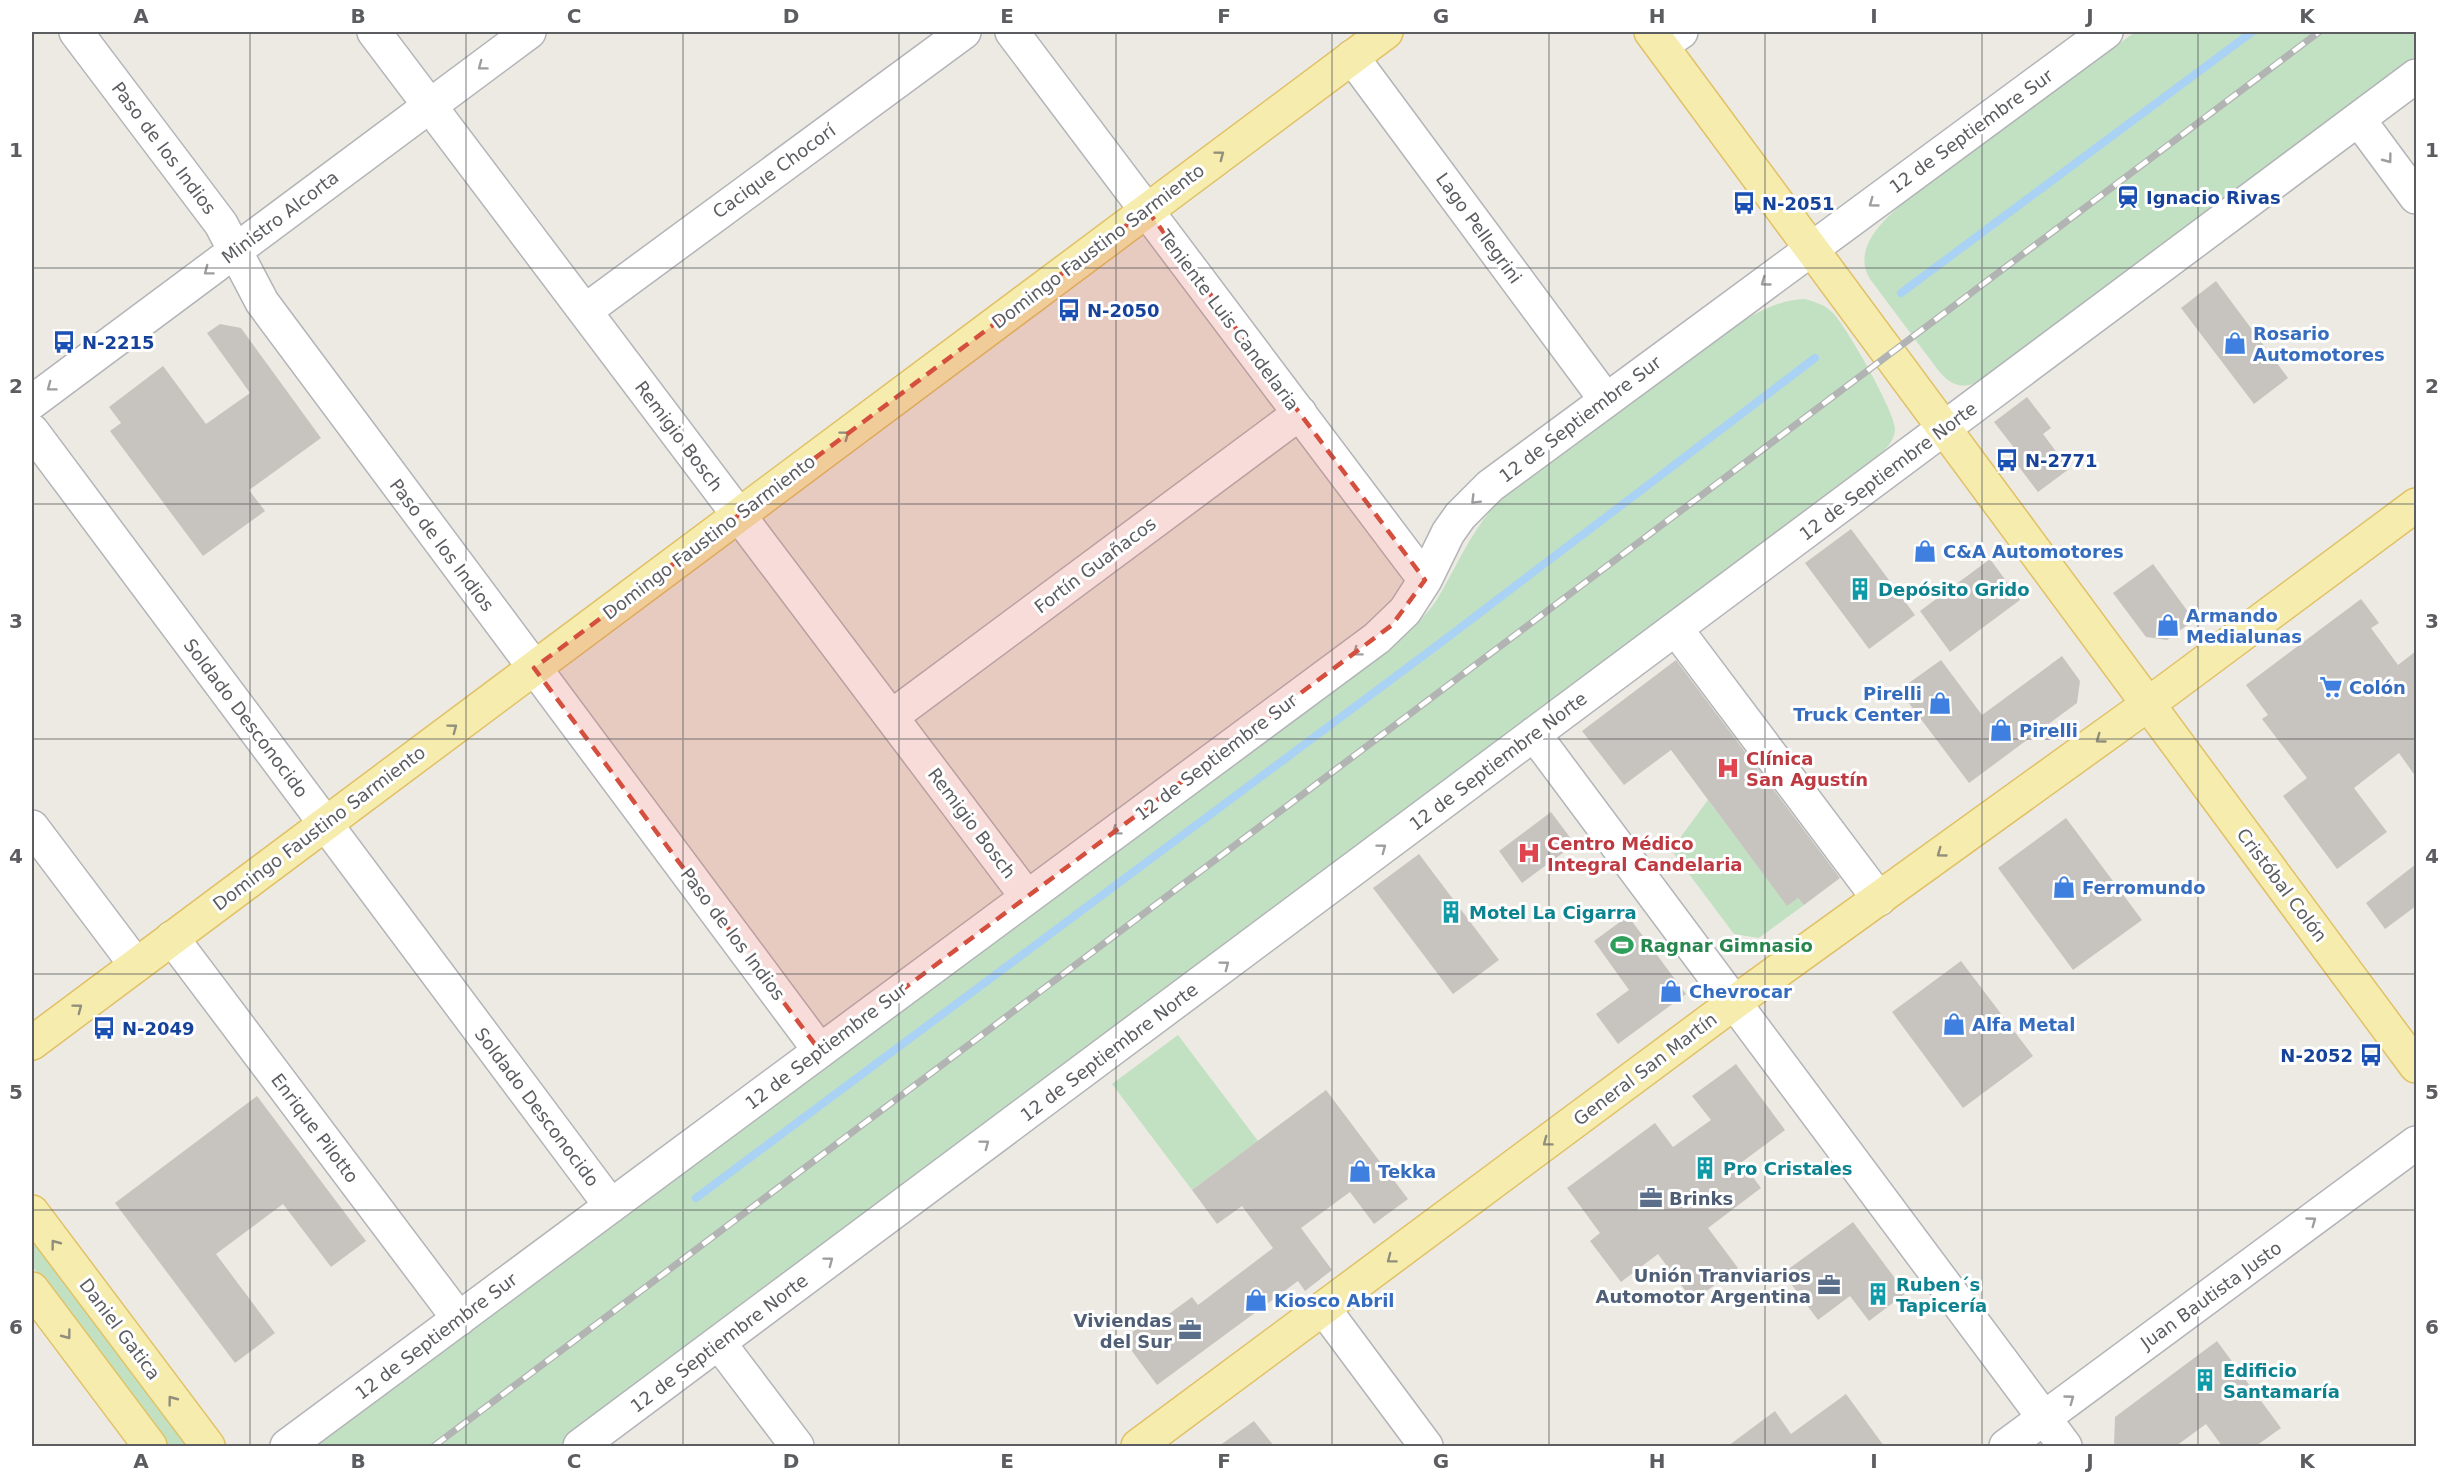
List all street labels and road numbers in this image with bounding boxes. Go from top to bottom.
street label: 12 de Septiembre Sur [1885,64,2057,197]
street label: Paso de los Indios [107,78,221,218]
street label: Cacique Chocorí [709,119,840,223]
street label: Domingo Faustino Sarmiento [988,159,1208,333]
street label: Ministro Alcorta [217,166,343,268]
street label: Lago Pellegrini [1432,169,1526,287]
street label: Teniente Luis Candelaria [1154,225,1304,414]
street label: 12 de Septiembre Sur [1495,351,1665,487]
street label: Remigio Bosch [631,377,727,495]
street label: 12 de Septiembre Norte [1795,397,1981,545]
street label: Domingo Faustino Sarmiento [599,450,819,624]
street label: Paso de los Indios [385,475,499,615]
street label: Fortín Guañacos [1030,513,1160,617]
street label: Soldado Desconocido [180,635,312,801]
street label: 12 de Septiembre Norte [1405,687,1591,835]
street label: 12 de Septiembre Sur [1131,689,1301,825]
street label: Domingo Faustino Sarmiento [209,741,429,915]
street label: Remigio Bosch [924,764,1020,882]
street label: Cristóbal Colón [2233,824,2331,946]
street label: Paso de los Indios [676,864,790,1004]
street label: 12 de Septiembre Sur [741,978,911,1114]
street label: 12 de Septiembre Norte [1016,978,1202,1126]
street label: General San Martín [1569,1008,1721,1130]
street label: Soldado Desconocido [471,1024,603,1190]
street label: Enrique Pilotto [267,1069,363,1187]
street label: Juan Bautista Justo [2136,1237,2286,1354]
street label: 12 de Septiembre Sur [351,1268,521,1404]
street label: 12 de Septiembre Norte [626,1269,812,1417]
street label: Daniel Gatica [75,1274,165,1384]

